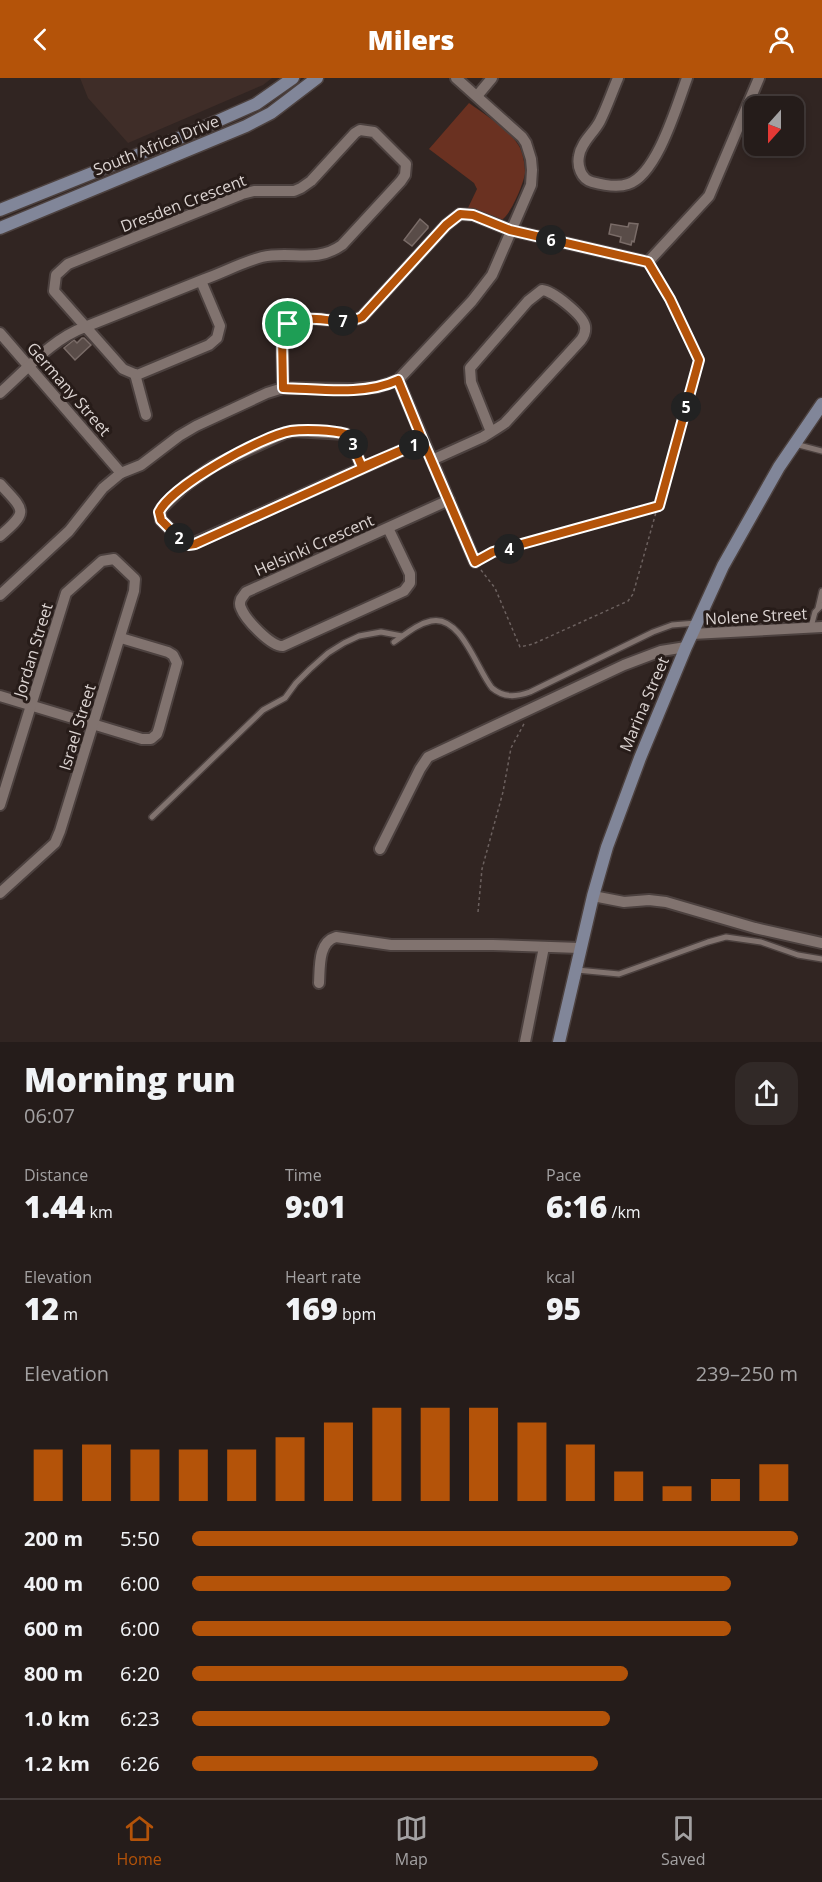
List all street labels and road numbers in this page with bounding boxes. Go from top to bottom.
street label: South Africa Drive [90,110,222,180]
street label: Dresden Crescent [117,169,249,237]
street label: Germany Street [22,337,116,441]
street label: Helsinki Crescent [251,509,377,581]
street label: Jordan Street [8,600,58,702]
street label: Nolene Street [704,602,808,630]
street label: Marina Street [614,653,674,755]
street label: Israel Street [53,681,101,773]

